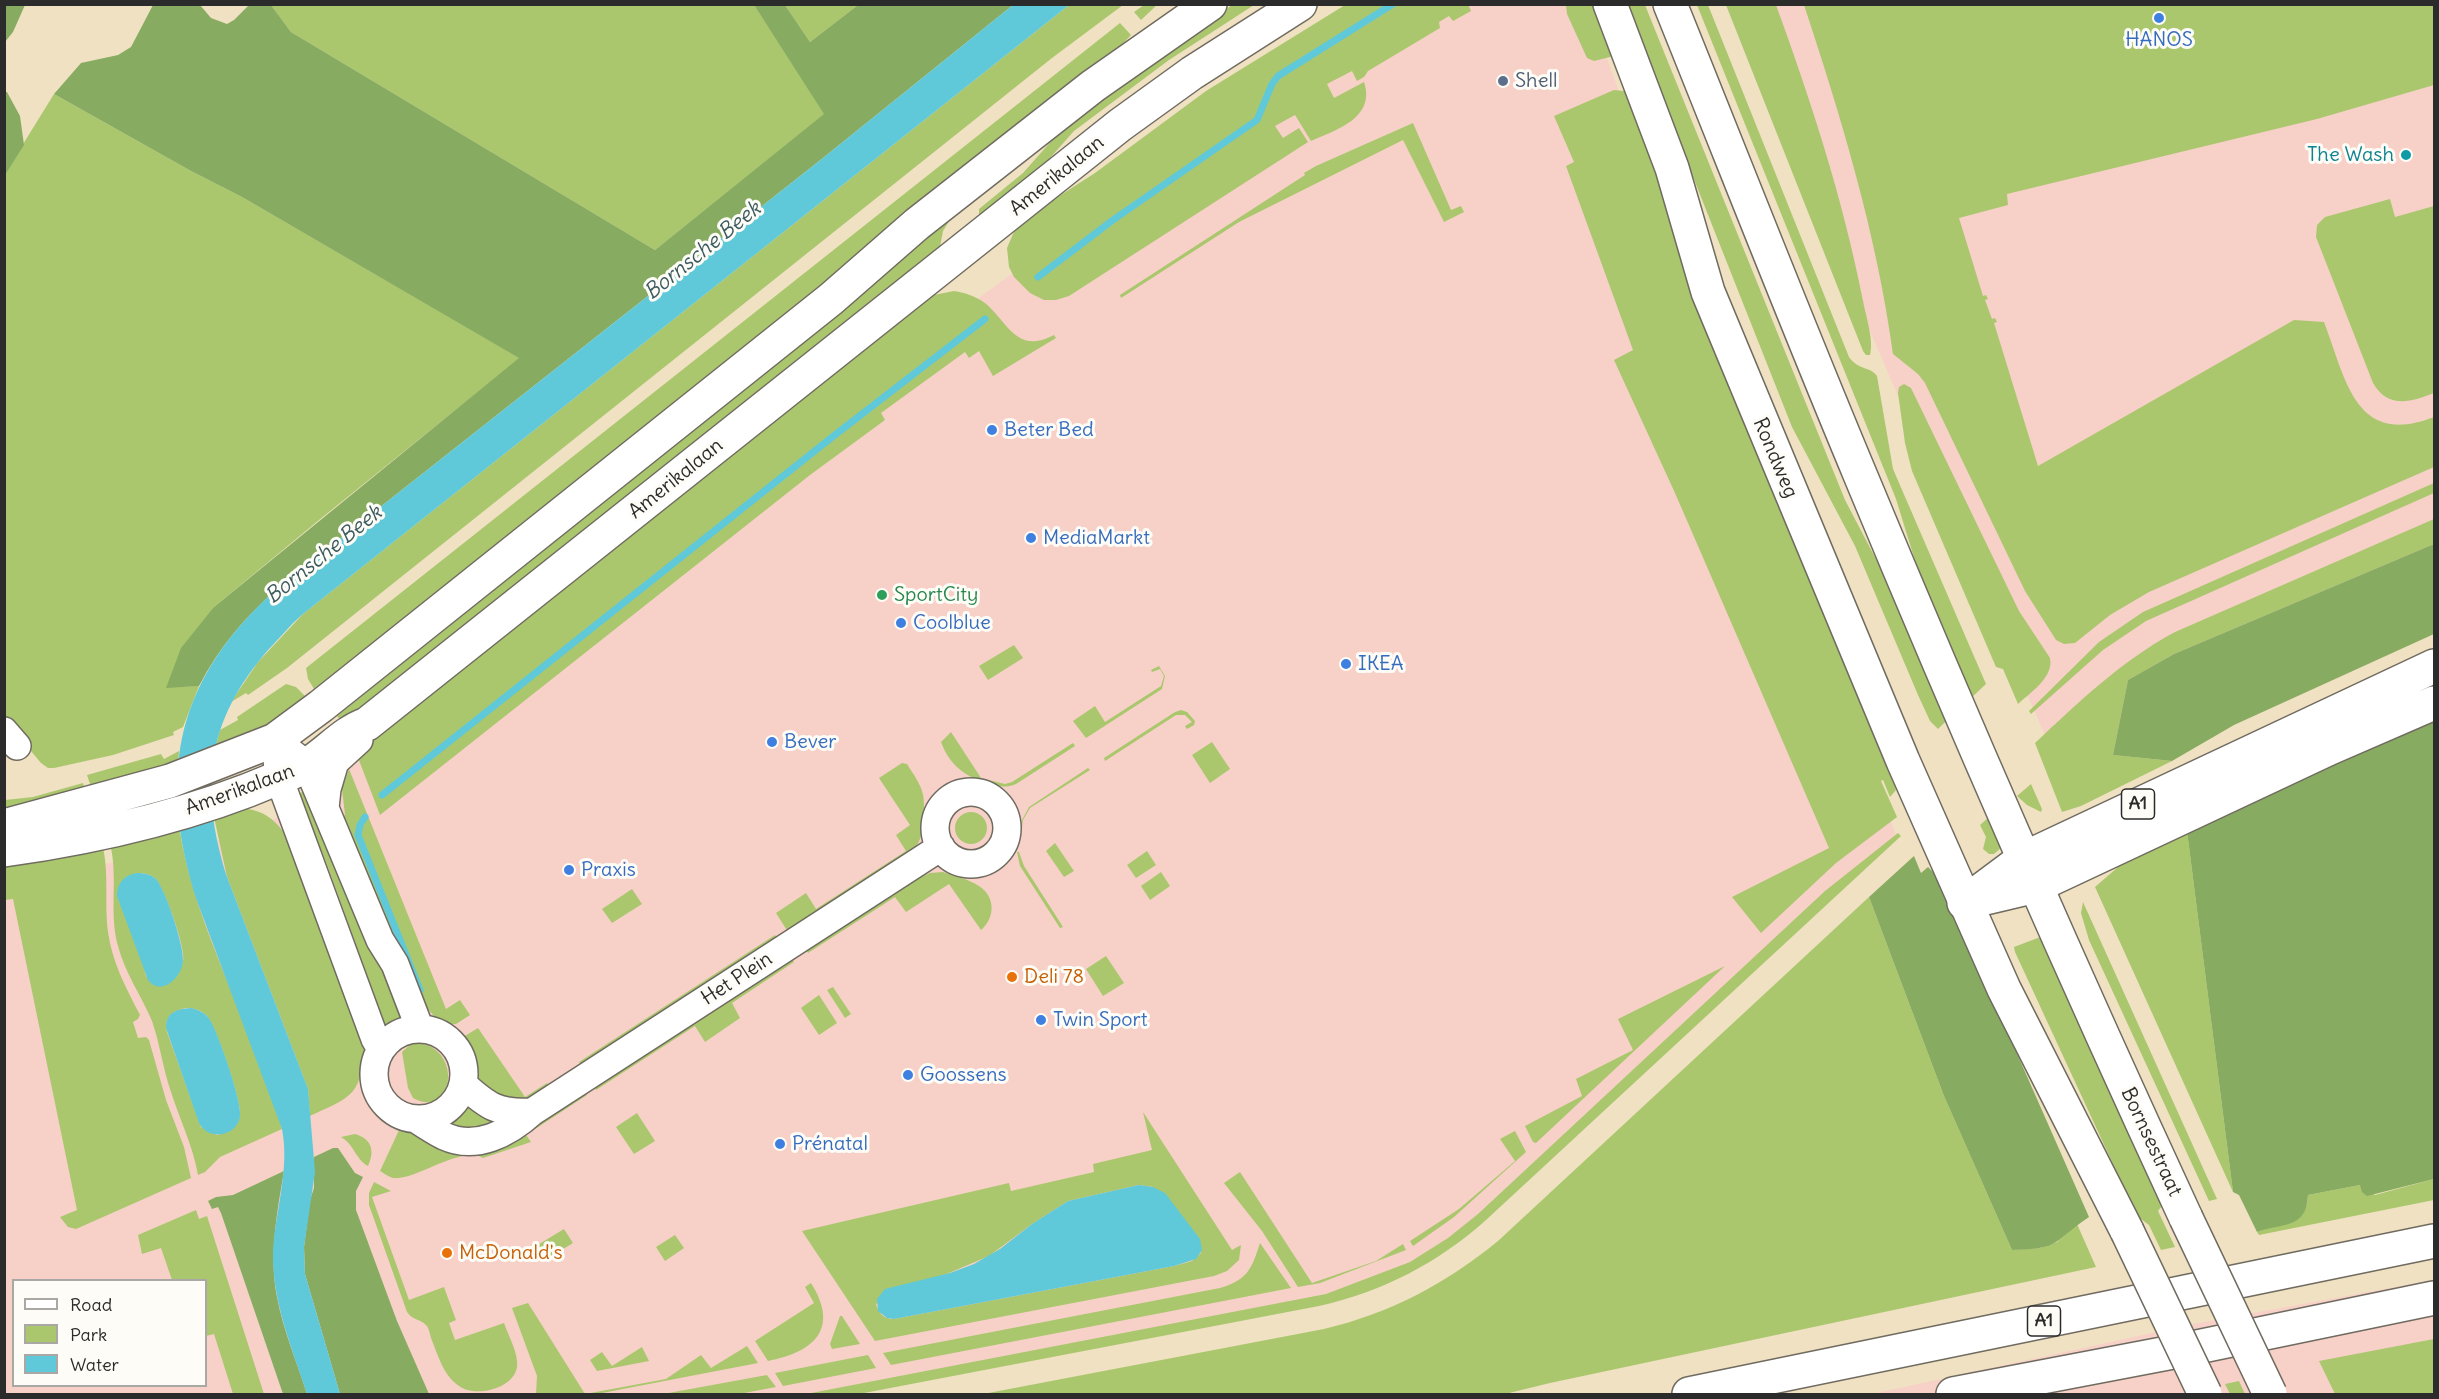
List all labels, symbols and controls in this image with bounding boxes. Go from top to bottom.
marker: HANOS [2152,11,2166,25]
place label: HANOS [2125,28,2193,52]
place label: Shell [1515,69,1557,93]
marker: Shell [1496,74,1510,88]
street label: Amerikalaan [1005,131,1109,221]
place label: The Wash [2307,143,2394,167]
marker: The Wash [2399,148,2413,162]
water label: Bornsche Beek [640,197,766,305]
street label: Rondweg [1747,414,1803,502]
place label: Beter Bed [1004,418,1094,442]
marker: Beter Bed [985,423,999,437]
street label: Amerikalaan [624,434,728,524]
water label: Bornsche Beek [261,501,387,609]
place label: MediaMarkt [1043,526,1150,550]
marker: MediaMarkt [1024,531,1038,545]
place label: SportCity [894,583,978,607]
marker: SportCity [875,588,889,602]
place label: Coolblue [913,611,991,635]
marker: Coolblue [894,616,908,630]
place label: IKEA [1358,652,1404,676]
marker: IKEA [1339,657,1353,671]
place label: Bever [784,730,837,754]
marker: Bever [765,735,779,749]
street label: Amerikalaan [182,759,298,821]
road number: A1 [2122,789,2154,819]
place label: Praxis [581,858,636,882]
marker: Praxis [562,863,576,877]
street label: Het Plein [697,947,777,1011]
place label: Deli 78 [1024,965,1084,989]
marker: Deli 78 [1005,970,1019,984]
place label: Twin Sport [1053,1008,1147,1032]
marker: Twin Sport [1034,1013,1048,1027]
place label: Goossens [920,1063,1007,1087]
marker: Goossens [901,1068,915,1082]
street label: Bornsestraat [2115,1084,2187,1200]
place label: Prénatal [792,1132,868,1156]
marker: Prénatal [773,1137,787,1151]
place label: McDonald's [459,1241,563,1265]
marker: McDonald's [440,1246,454,1260]
legend [12,1279,207,1387]
text: Road [70,1293,112,1316]
road number: A1 [2028,1306,2060,1336]
text: Park [70,1323,107,1346]
text: Water [70,1353,119,1376]

